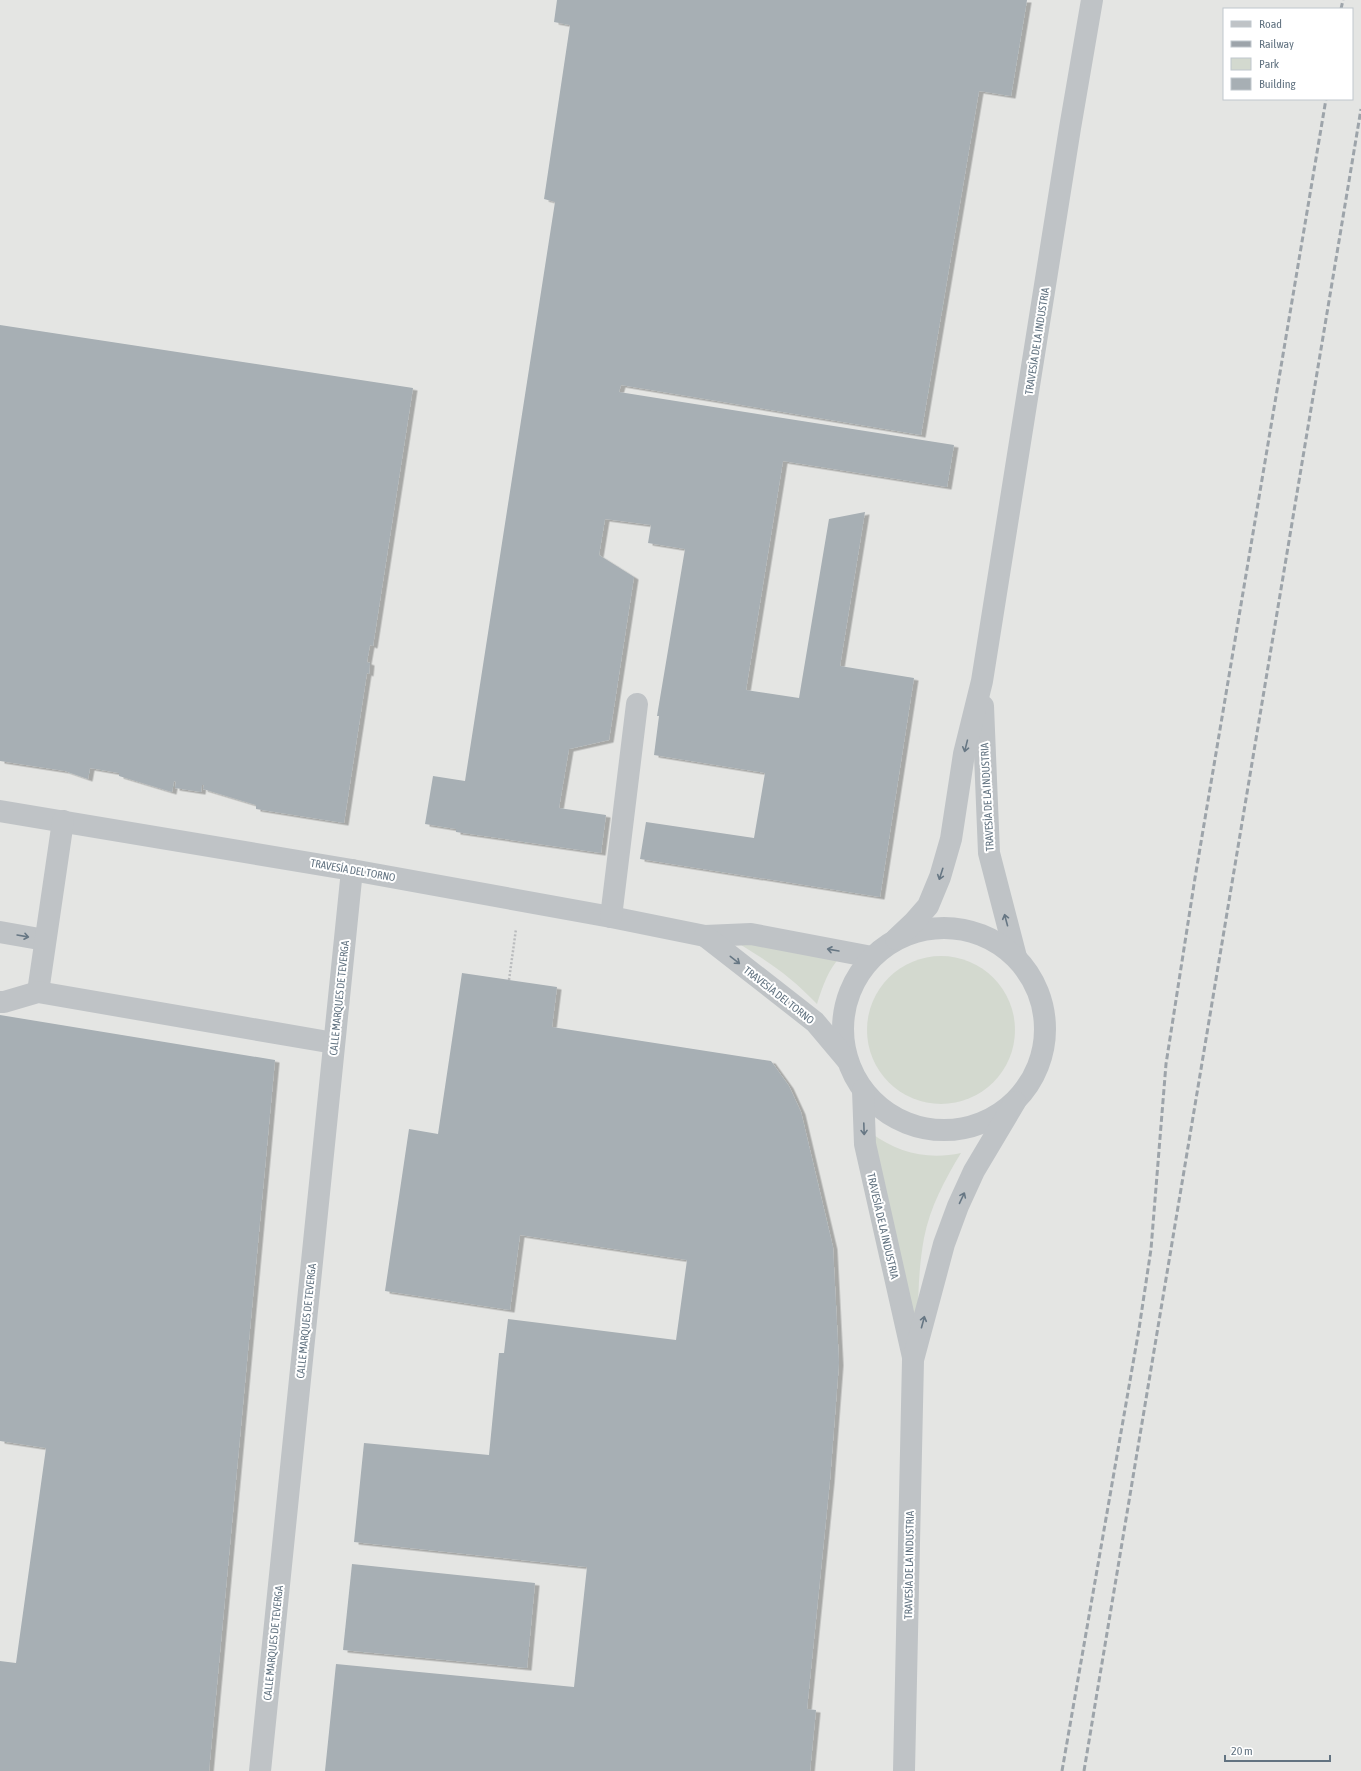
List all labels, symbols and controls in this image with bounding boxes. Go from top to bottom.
legend [1223,8,1353,100]
text: Road [1259,17,1282,31]
text: Railway [1259,37,1294,51]
text: Park [1259,57,1280,71]
text: Building [1259,77,1297,91]
street label: TRAVESÍA DE LA INDUSTRIA [1023,286,1052,396]
one-way arrow [961,740,969,753]
street label: TRAVESÍA DE LA INDUSTRIA [978,742,996,851]
street label: TRAVESÍA DEL TORNO [310,857,396,883]
one-way arrow [937,867,944,880]
one-way arrow [1002,913,1009,926]
one-way arrow [16,932,29,940]
street label: CALLE MARQUES DE TEVERGA [327,939,351,1056]
one-way arrow [827,945,840,953]
one-way arrow [730,956,741,965]
street label: TRAVESÍA DEL TORNO [741,964,817,1026]
one-way arrow [861,1122,868,1135]
street label: TRAVESÍA DE LA INDUSTRIA [865,1172,901,1281]
one-way arrow [958,1193,966,1205]
street label: CALLE MARQUES DE TEVERGA [294,1262,318,1379]
one-way arrow [920,1316,928,1329]
street label: TRAVESÍA DE LA INDUSTRIA [902,1510,916,1619]
street label: CALLE MARQUES DE TEVERGA [261,1584,285,1701]
scale bar [1225,1737,1330,1763]
text: 20 m [1231,1744,1253,1758]

